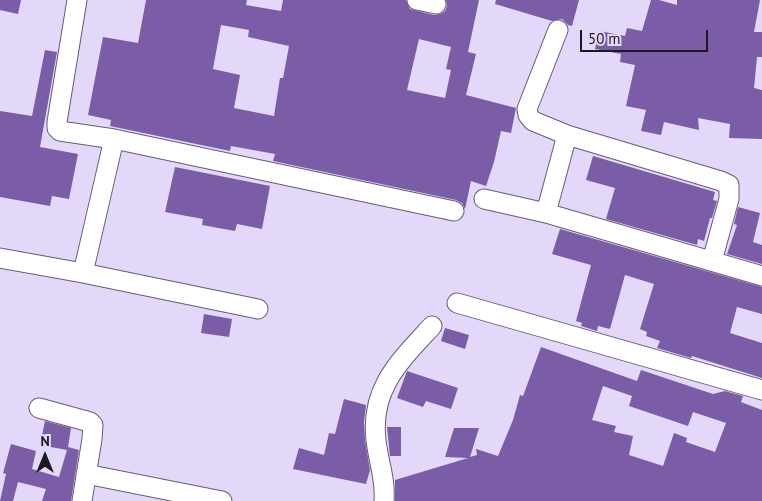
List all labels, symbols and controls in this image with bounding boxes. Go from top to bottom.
scale bar [582,20,710,52]
text: 50 m [588,29,621,48]
north arrow [20,431,70,481]
text: N [40,432,50,450]

